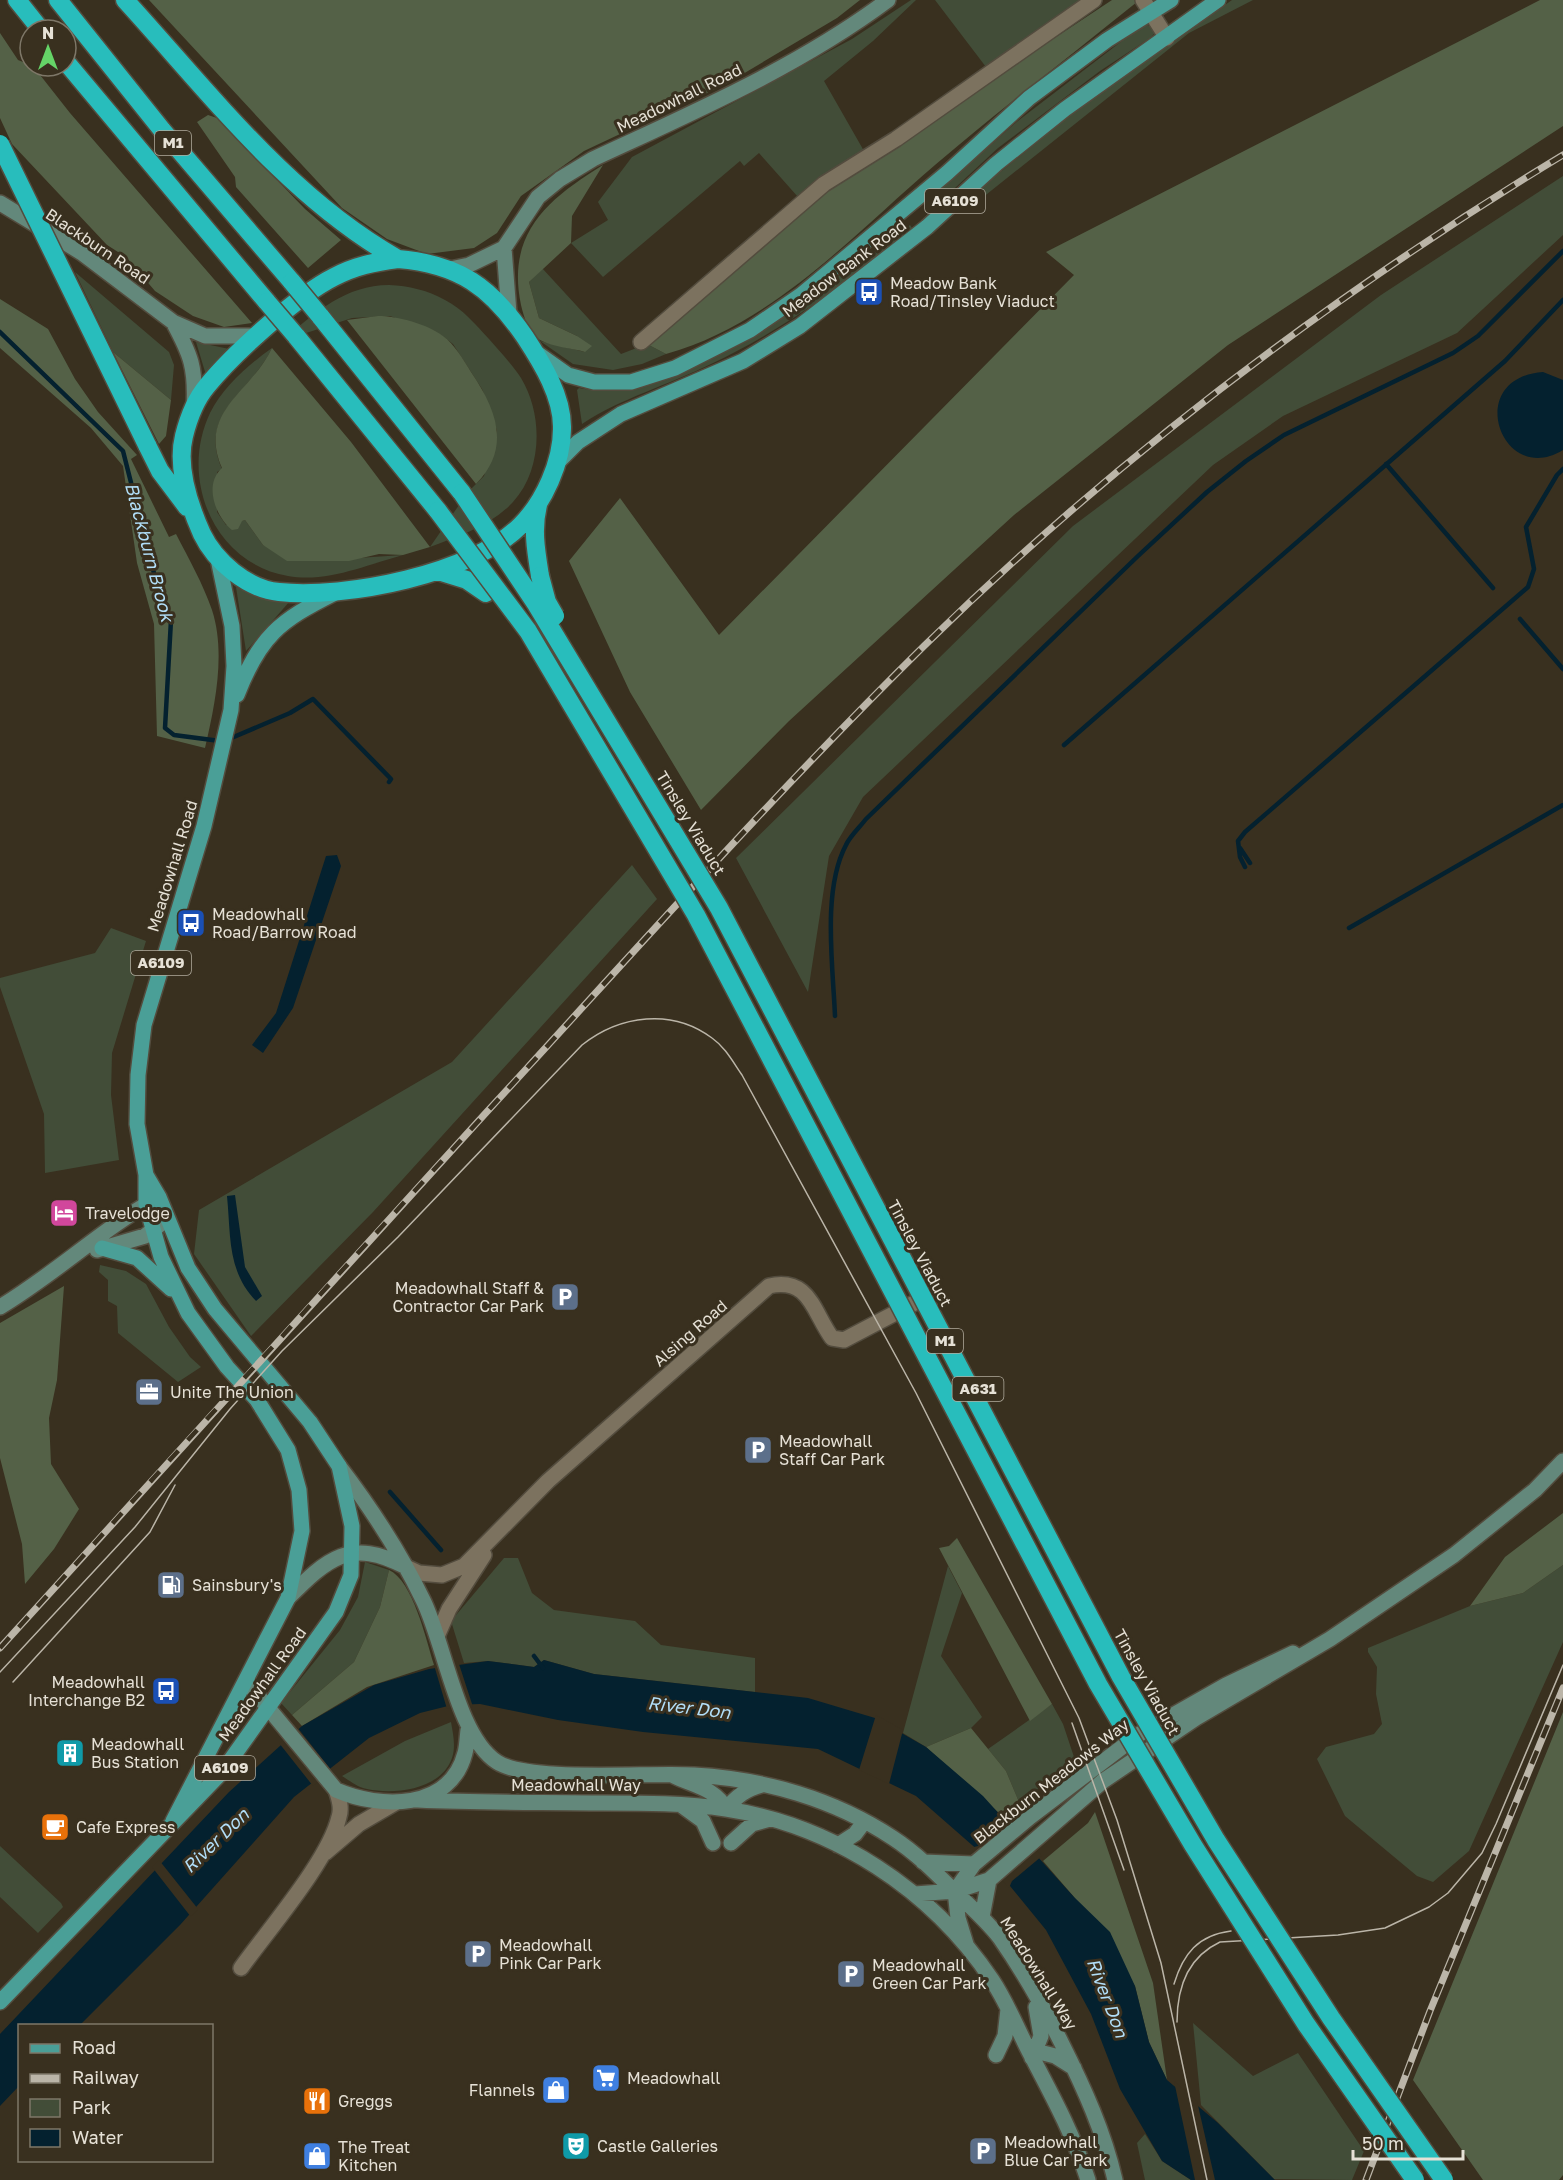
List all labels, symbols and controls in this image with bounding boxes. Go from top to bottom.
north arrow [18,18,78,78]
text: N [42,23,54,43]
street label: Meadowhall Road [613,59,745,137]
road number: M1 [155,131,191,155]
road number: A6109 [925,189,985,213]
street label: Blackburn Road [42,204,154,288]
street label: Meadow Bank Road [778,215,910,321]
place label: Meadow Bank Road/Tinsley Viaduct [890,273,1055,311]
bus stop icon: Meadow Bank Road/Tinsley Viaduct [853,276,885,308]
water label: Blackburn Brook [121,480,180,626]
street label: Tinsley Viaduct [652,767,730,879]
street label: Meadowhall Road [142,798,202,934]
place label: Meadowhall Road/Barrow Road [212,904,357,942]
bus stop icon: Meadowhall Road/Barrow Road [175,907,207,939]
road number: A6109 [131,951,191,975]
street label: Tinsley Viaduct [883,1196,957,1310]
hotel icon: Travelodge [48,1197,80,1229]
place label: Travelodge [85,1203,170,1223]
place label: Meadowhall Staff & Contractor Car Park [393,1278,544,1316]
parking icon: Meadowhall Staff & Contractor Car Park [549,1281,581,1313]
street label: Alsing Road [649,1296,731,1370]
road number: M1 [927,1329,963,1353]
office icon: Unite The Union [133,1376,165,1408]
road number: A631 [952,1377,1004,1401]
place label: Unite The Union [170,1382,294,1402]
place label: Meadowhall Staff Car Park [779,1431,885,1469]
parking icon: Meadowhall Staff Car Park [742,1434,774,1466]
fuel station icon: Sainsbury's [155,1569,187,1601]
place label: Sainsbury's [192,1575,282,1595]
street label: Meadowhall Road [214,1623,310,1745]
street label: Tinsley Viaduct [1110,1626,1184,1738]
place label: Meadowhall Interchange B2 [28,1672,145,1710]
bus stop icon: Meadowhall Interchange B2 [150,1675,182,1707]
water label: River Don [646,1691,733,1723]
street label: Blackburn Meadows Way [969,1714,1133,1848]
place label: Meadowhall Bus Station [91,1734,184,1772]
building icon: Meadowhall Bus Station [54,1737,86,1769]
road number: A6109 [195,1756,255,1780]
street label: Meadowhall Way [511,1775,641,1795]
water label: River Don [178,1803,254,1877]
cafe icon: Cafe Express [39,1811,71,1843]
place label: Cafe Express [76,1817,176,1837]
street label: Meadowhall Way [996,1913,1082,2033]
place label: Meadowhall Pink Car Park [499,1935,601,1973]
parking icon: Meadowhall Pink Car Park [462,1938,494,1970]
place label: Meadowhall Green Car Park [872,1955,987,1993]
water label: River Don [1083,1955,1133,2041]
parking icon: Meadowhall Green Car Park [835,1958,867,1990]
legend [18,2024,213,2162]
text: Road [72,2036,116,2058]
supermarket icon: Meadowhall [590,2062,622,2094]
text: Railway [72,2066,139,2088]
place label: Meadowhall [627,2068,720,2088]
shop icon: Flannels [540,2074,572,2106]
place label: Flannels [469,2080,535,2100]
restaurant icon: Greggs [301,2085,333,2117]
place label: Greggs [338,2091,393,2111]
text: Park [72,2096,111,2118]
scale bar [1353,2123,1462,2161]
text: Water [72,2126,123,2148]
theatre icon: Castle Galleries [560,2130,592,2162]
place label: Meadowhall Blue Car Park [1004,2132,1108,2170]
text: 50 m [1362,2132,1404,2154]
parking icon: Meadowhall Blue Car Park [967,2135,999,2167]
place label: Castle Galleries [597,2136,718,2156]
place label: The Treat Kitchen [338,2137,410,2175]
shop icon: The Treat Kitchen [301,2140,333,2172]

